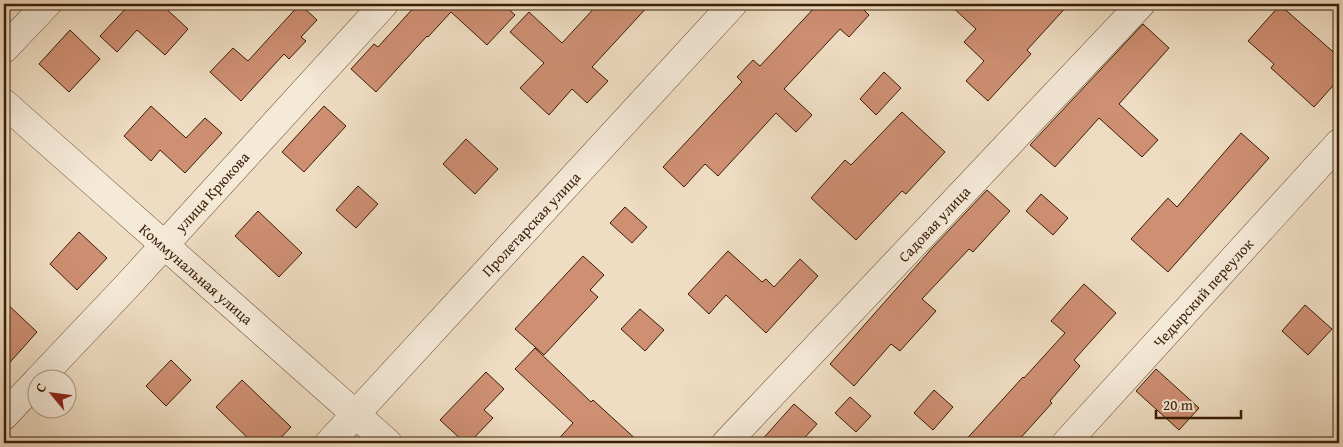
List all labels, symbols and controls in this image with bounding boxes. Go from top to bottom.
street label: улица Крюкова [169,146,254,238]
street label: Пролетарская улица [477,166,586,281]
street label: Садовая улица [893,181,975,267]
street label: Коммунальная улица [135,219,258,330]
street label: Чедырский переулок [1148,234,1258,352]
north arrow [28,370,78,420]
text: С [30,379,51,396]
scale bar [1156,387,1240,419]
text: 20 m [1163,394,1194,415]

